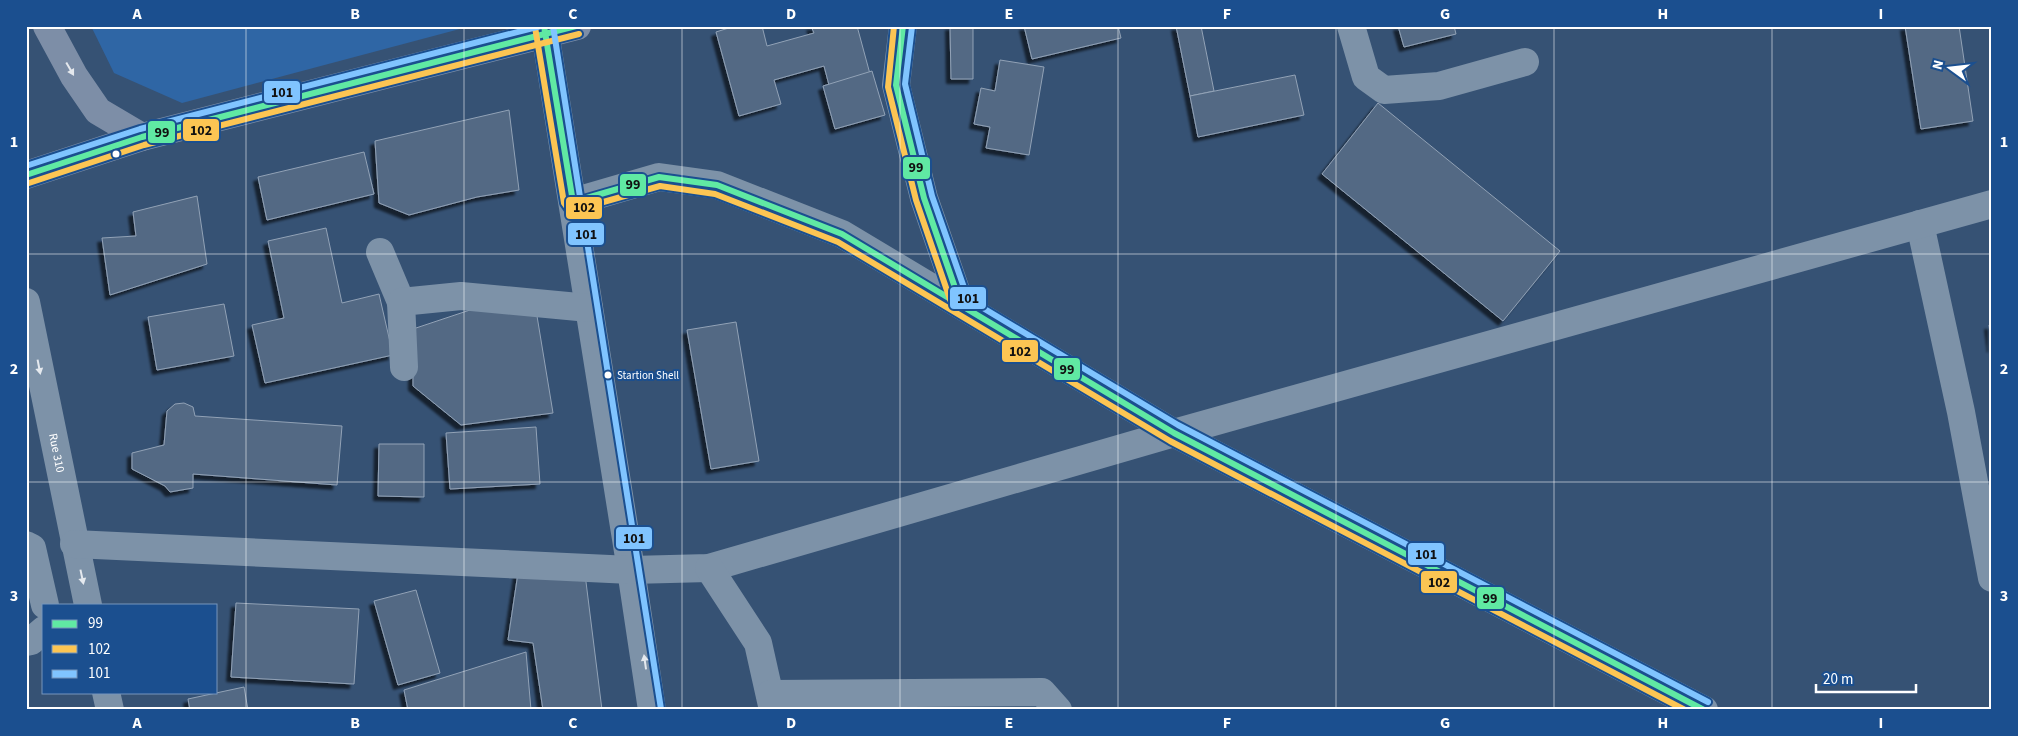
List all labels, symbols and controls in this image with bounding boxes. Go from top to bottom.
text: A [131,3,142,25]
text: B [350,3,360,25]
text: C [568,3,578,25]
text: D [786,3,796,25]
text: E [1005,3,1013,25]
text: F [1223,3,1231,25]
text: G [1440,3,1450,25]
text: H [1658,3,1668,25]
text: I [1879,3,1883,25]
north arrow [1926,42,1976,92]
text: N [1928,58,1949,72]
one-way arrow [66,62,74,77]
line badge: 101 [263,80,301,104]
text: 101 [271,83,293,103]
line badge: 102 [182,118,220,142]
line badge: 99 [147,120,176,144]
text: 102 [190,121,212,141]
text: 99 [155,123,169,143]
text: 1 [10,131,18,153]
text: 1 [2000,131,2008,153]
unlabelled marker [111,149,121,159]
line badge: 99 [902,156,931,180]
text: 99 [909,158,923,178]
line badge: 99 [619,173,647,197]
text: 99 [626,175,640,195]
line badge: 102 [565,196,603,220]
text: 102 [573,198,595,218]
line badge: 101 [567,222,605,246]
text: 101 [575,225,597,245]
line badge: 101 [949,286,987,310]
text: 101 [957,289,979,309]
line badge: 102 [1001,339,1039,363]
text: 102 [1009,342,1031,362]
line badge: 99 [1053,357,1081,381]
text: 2 [10,358,18,380]
text: 2 [2000,358,2008,380]
one-way arrow [35,359,43,374]
text: 99 [1060,360,1074,380]
place label: Startion Shell [617,368,679,383]
marker: Startion Shell [603,370,613,380]
street label: Rue 310 [45,432,69,474]
line badge: 101 [615,526,653,550]
text: 101 [623,529,645,549]
line badge: 101 [1407,542,1445,566]
text: 101 [1415,545,1437,565]
one-way arrow [78,570,86,585]
line badge: 102 [1420,570,1458,594]
text: 102 [1428,573,1450,593]
text: 3 [10,585,18,607]
text: 3 [2000,585,2008,607]
line badge: 99 [1476,586,1505,610]
text: 99 [1483,589,1497,609]
legend [42,604,218,694]
text: 99 [88,613,103,634]
text: 102 [88,639,110,660]
one-way arrow [640,653,648,669]
scale bar [1816,661,1916,693]
text: 101 [88,663,110,684]
text: 20 m [1823,669,1853,690]
text: A [131,712,142,734]
text: B [350,712,360,734]
text: C [568,712,578,734]
text: D [786,712,796,734]
text: E [1005,712,1013,734]
text: F [1223,712,1231,734]
text: G [1440,712,1450,734]
text: H [1658,712,1668,734]
text: I [1879,712,1883,734]

